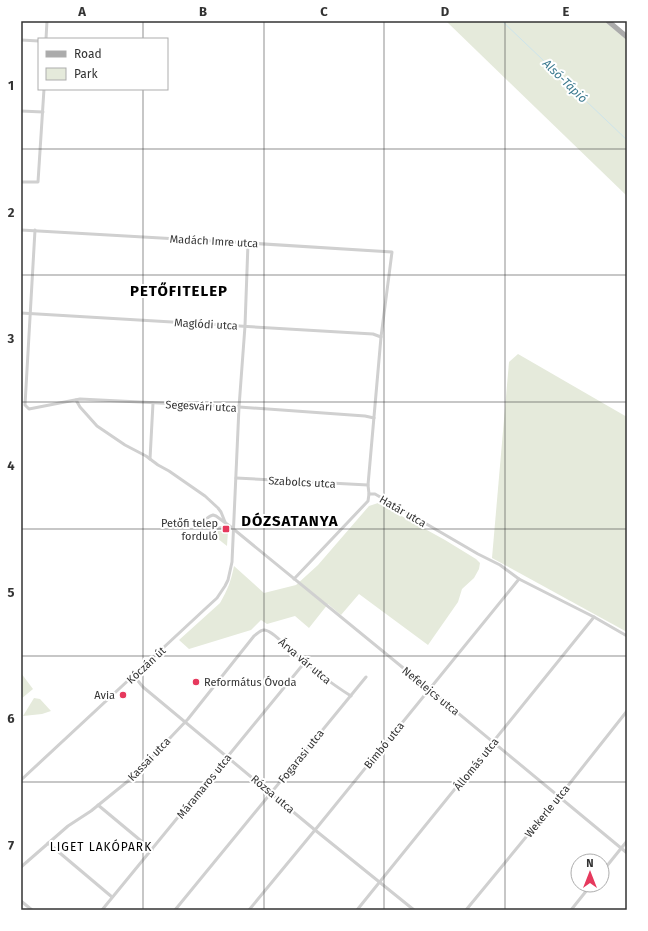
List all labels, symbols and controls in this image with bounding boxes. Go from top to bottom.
text: A [77,4,86,19]
text: B [199,4,207,19]
text: C [320,4,328,19]
text: D [441,4,450,19]
text: E [563,4,570,19]
legend [38,38,168,90]
text: Road [74,47,102,61]
water label: Alsó-Tápió [539,56,590,106]
text: Park [74,67,98,81]
text: 1 [8,78,14,93]
text: 2 [8,205,15,220]
street label: Madách Imre utca [169,233,259,250]
district label: PETŐFITELEP [130,281,228,300]
street label: Maglódi utca [174,316,238,333]
text: 3 [7,331,15,346]
street label: Segesvári utca [165,398,237,415]
text: 4 [7,458,15,473]
street label: Szabolcs utca [268,474,336,491]
street label: Határ utca [377,493,428,530]
district label: DÓZSATANYA [241,512,339,530]
place label: Petőfi telep forduló [161,517,218,543]
marker: Petőfi telep forduló [221,524,231,534]
text: 5 [8,585,15,600]
street label: Árva vár utca [276,635,334,687]
street label: Kóczán út [124,644,168,687]
street label: Nefelejcs utca [399,664,462,718]
place label: Református Óvoda [204,675,297,689]
marker: Református Óvoda [191,677,201,687]
place label: Avia [94,689,115,702]
marker: Avia [118,690,128,700]
text: 6 [7,711,15,726]
street label: Bimbó utca [362,719,407,771]
street label: Fogarasi utca [276,727,327,786]
street label: Kassai utca [125,735,173,784]
street label: Állomás utca [450,735,502,793]
street label: Máramaros utca [174,751,234,821]
street label: Rózsa utca [248,772,297,816]
street label: Wekerle utca [522,782,573,840]
text: 7 [8,838,14,853]
district label: LIGET LAKÓPARK [50,839,152,854]
north arrow [570,853,610,893]
text: N [586,857,594,870]

